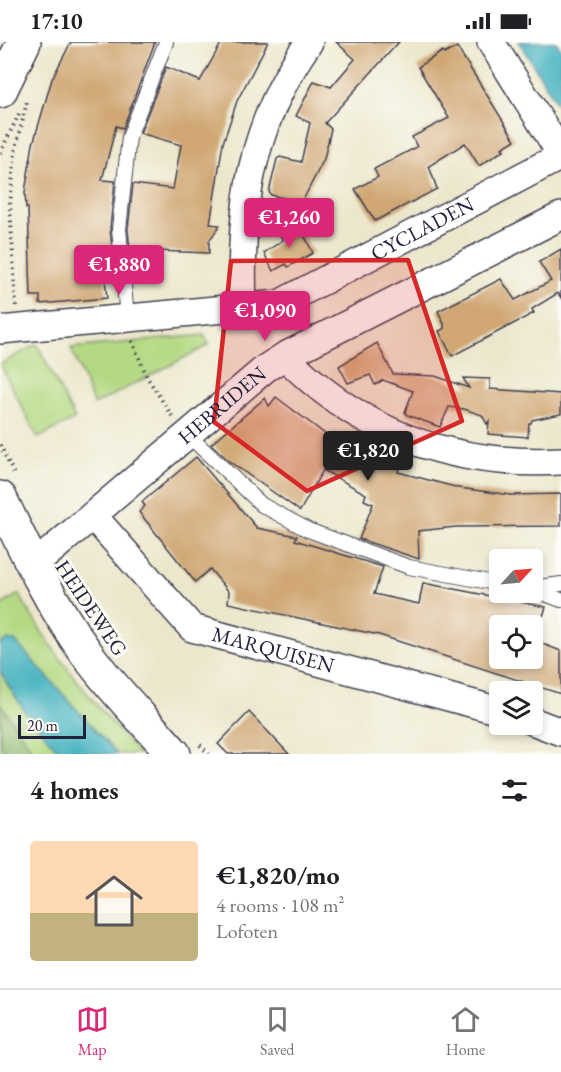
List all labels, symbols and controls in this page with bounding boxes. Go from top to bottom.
text: 17:10 [30,7,83,36]
street label: CYCLADEN [366,190,479,267]
pin: €1,260 [240,198,338,249]
text: €1,260 [258,204,320,230]
pin: €1,880 [70,245,168,296]
text: €1,880 [88,251,150,277]
pin: €1,090 [216,291,314,342]
text: €1,090 [234,297,296,323]
street label: HEBRIDEN [172,360,272,450]
pin: €1,820 [319,431,417,482]
text: €1,820 [337,437,399,463]
north arrow [489,549,543,603]
map controls [489,549,543,735]
street label: HEIDEWEG [49,555,133,661]
button: locate [489,615,543,669]
street label: MARQUISEN [209,620,338,679]
button: layers [489,681,543,735]
scale bar [18,712,86,740]
text: 20 m [27,715,58,736]
text: 4 homes [30,773,119,807]
icon: filters [498,774,531,807]
text: €1,820/mo [216,858,340,892]
icon: home [78,865,150,937]
text: 4 rooms · 108 m² [216,892,344,918]
text: Lofoten [216,918,278,944]
tab: Map [76,1003,109,1060]
tab: Saved [260,1003,294,1060]
tab: Home [446,1003,485,1060]

